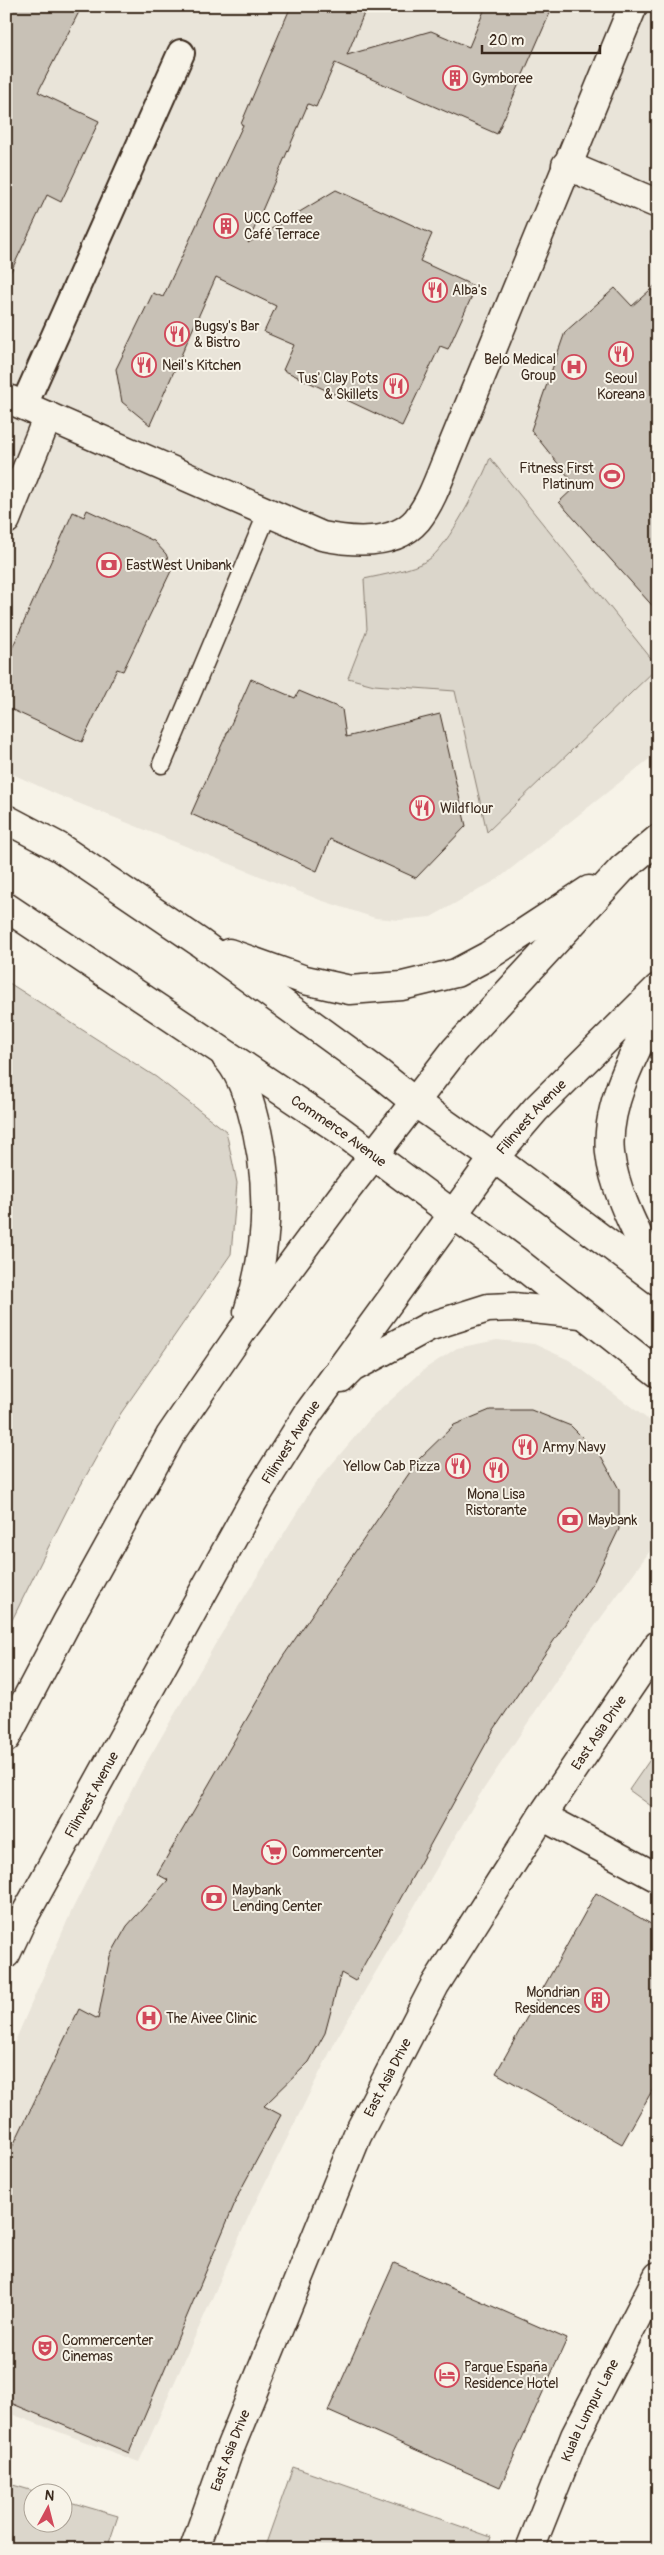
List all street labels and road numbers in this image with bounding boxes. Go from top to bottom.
street label: Filinvest Avenue [493,1076,570,1158]
street label: Commerce Avenue [288,1092,390,1171]
street label: Filinvest Avenue [258,1397,324,1487]
street label: East Asia Drive [568,1692,630,1773]
street label: Filinvest Avenue [61,1749,122,1841]
street label: East Asia Drive [360,2035,415,2120]
street label: Kuala Lumpur Lane [558,2356,622,2464]
street label: East Asia Drive [207,2407,254,2494]

